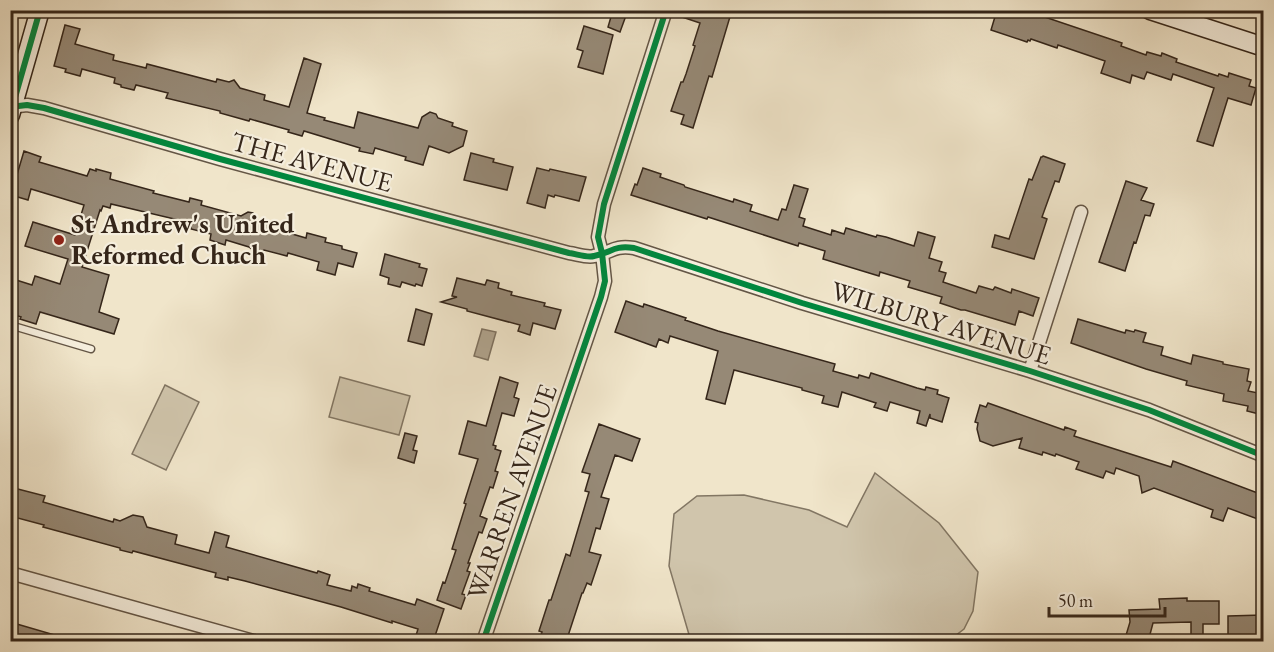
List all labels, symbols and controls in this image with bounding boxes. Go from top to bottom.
street label: THE AVENUE [228,123,397,200]
place label: St Andrew's United Reformed Chuch [71,206,294,272]
marker: St Andrew's United Reformed Chuch [52,233,66,247]
street label: WILBURY AVENUE [827,272,1055,373]
street label: WARREN AVENUE [458,380,565,604]
scale bar [1049,580,1164,618]
text: 50 m [1058,589,1093,612]

